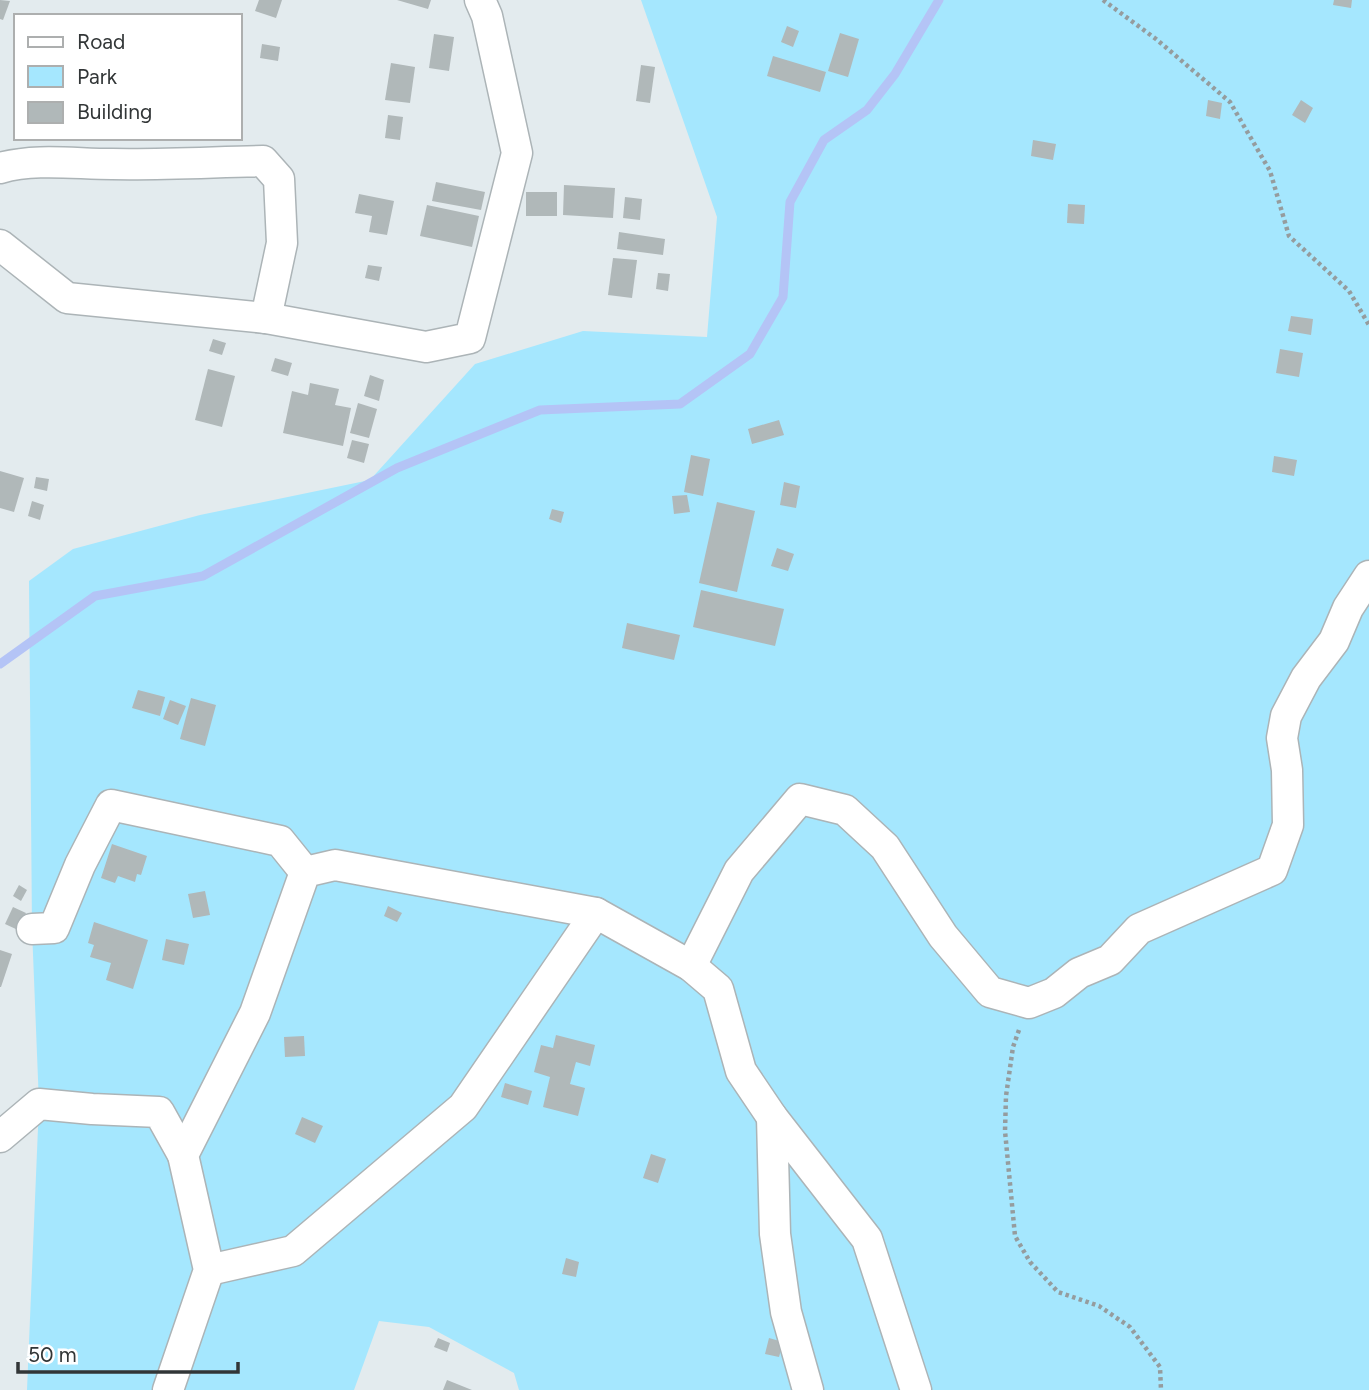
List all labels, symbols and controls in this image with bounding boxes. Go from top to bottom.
legend [14,14,242,140]
text: Road [77,29,125,54]
text: Park [77,64,118,89]
text: Building [77,99,152,124]
scale bar [18,1330,238,1374]
text: 50 m [28,1342,77,1367]

